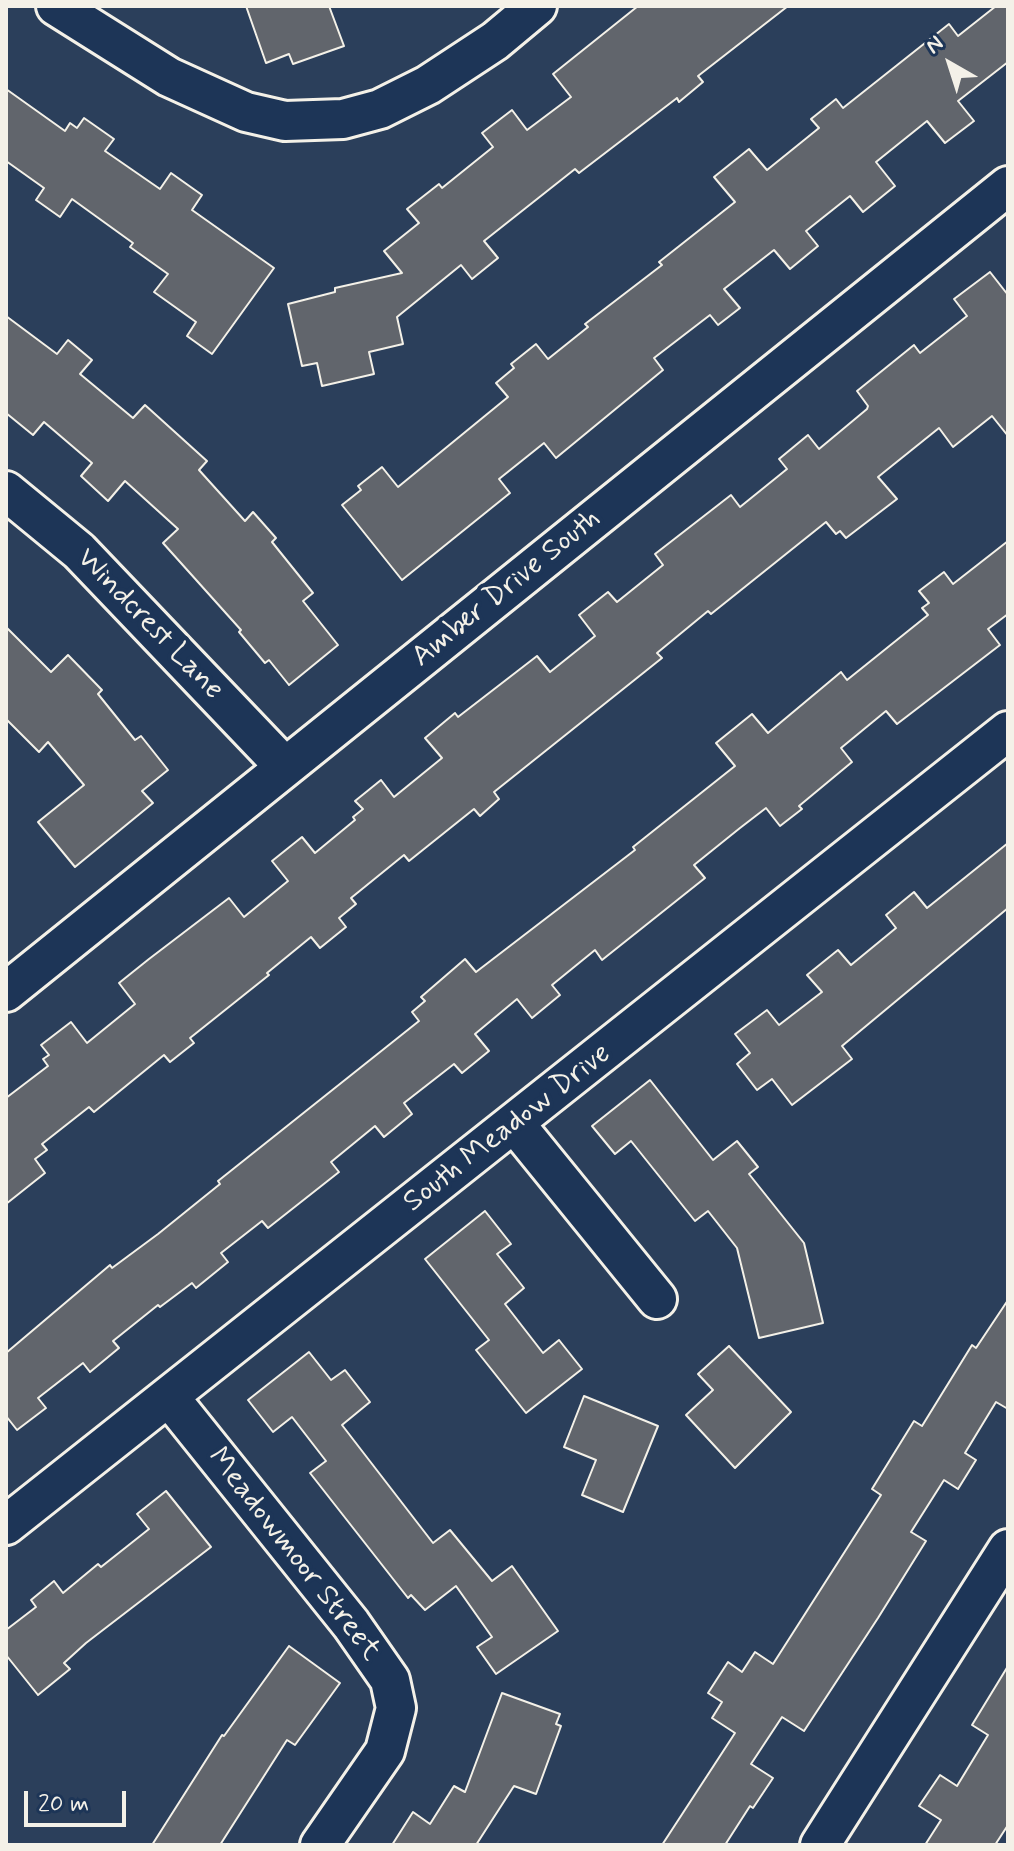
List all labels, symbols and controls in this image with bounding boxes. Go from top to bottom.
north arrow [910,24,990,104]
text: N [920,30,949,61]
street label: Amber Drive South [405,502,609,676]
street label: Windcrest Lane [68,542,230,708]
street label: South Meadow Drive [397,1037,619,1221]
street label: Meadowmoor Street [199,1441,387,1669]
scale bar [28,1775,130,1825]
text: 20 m [38,1789,89,1820]

